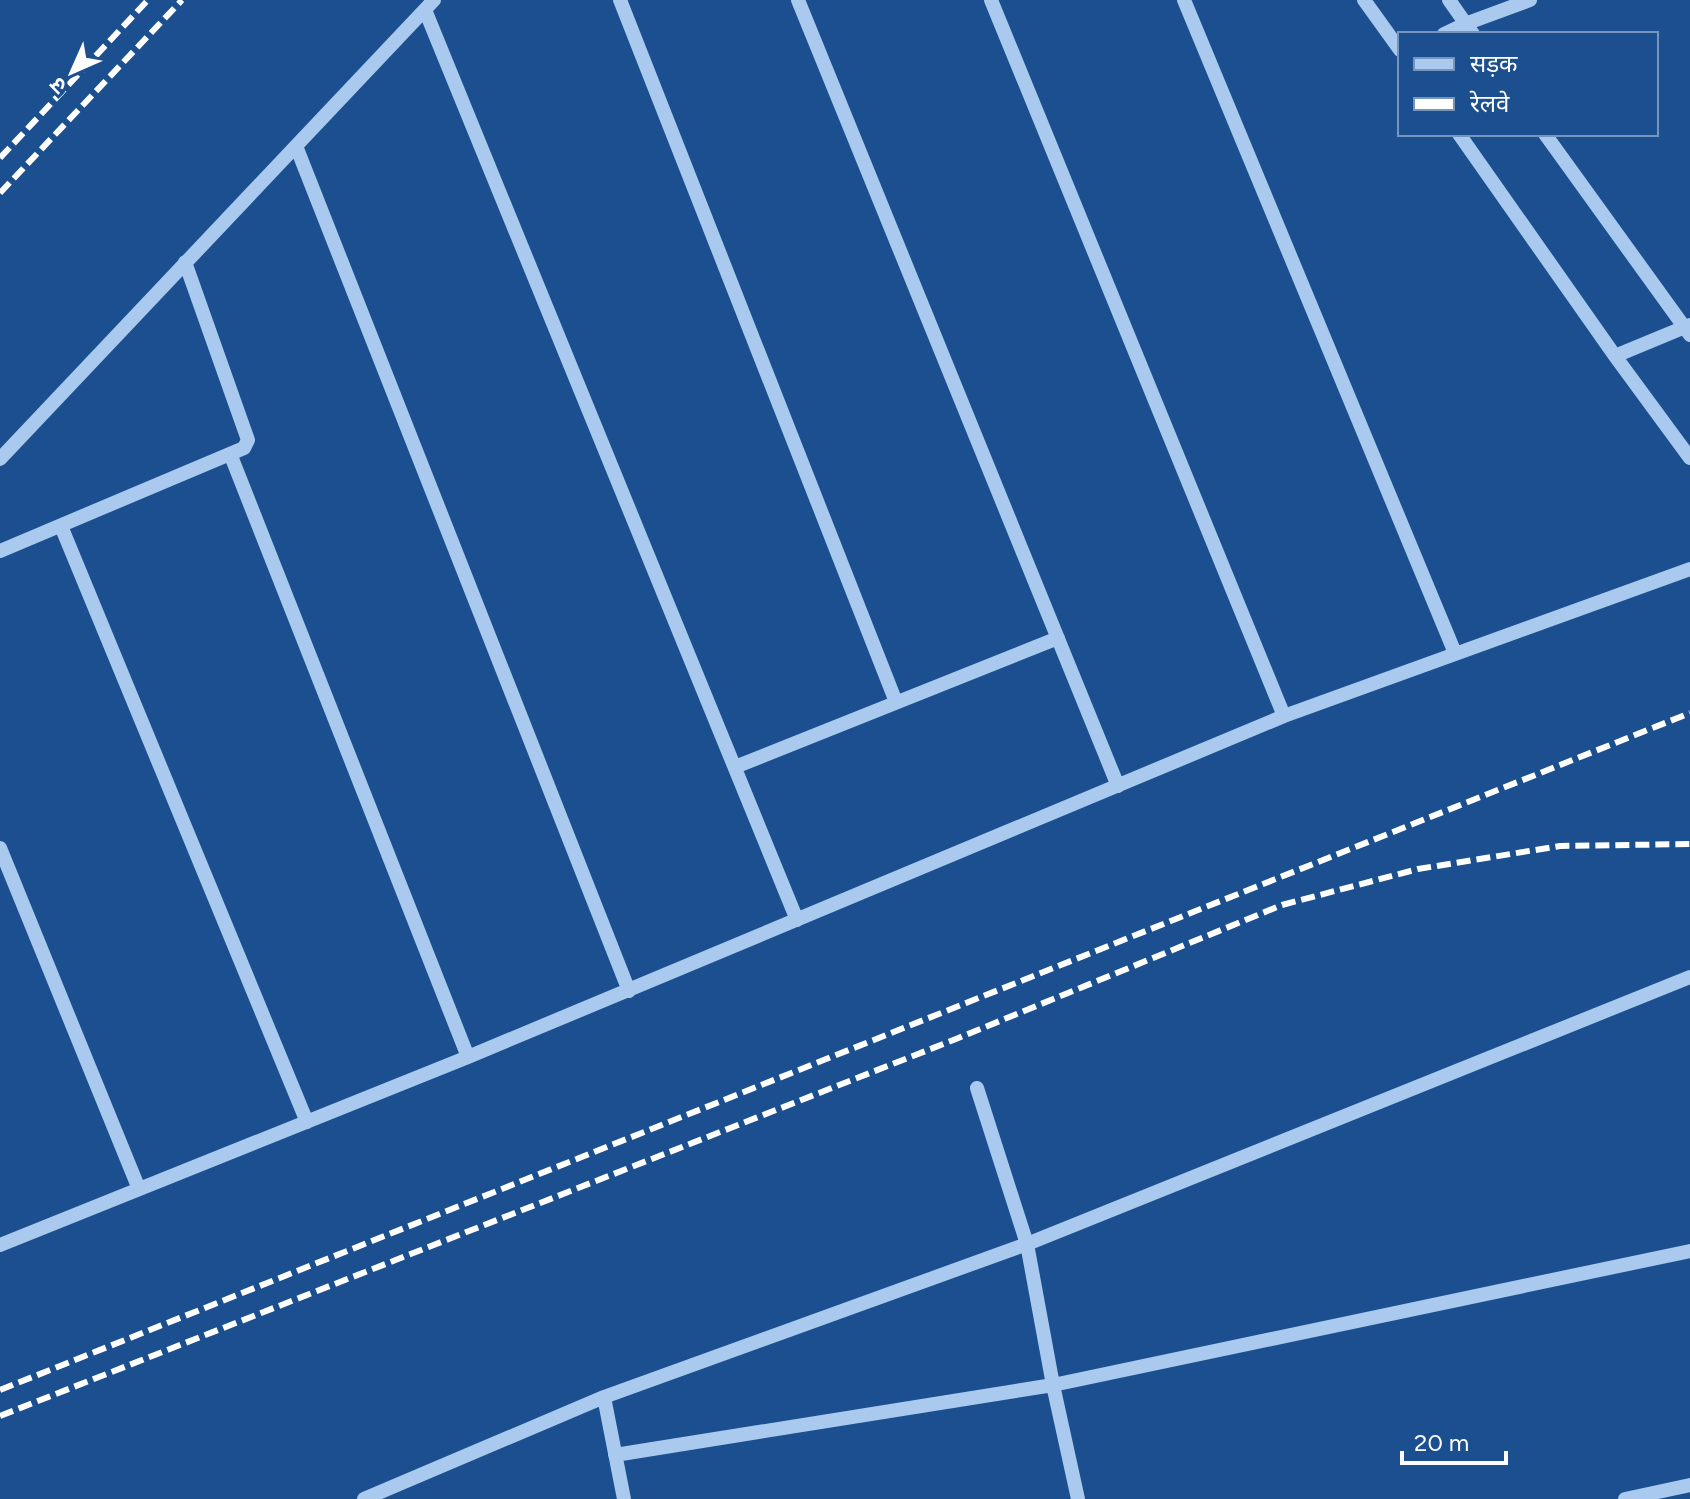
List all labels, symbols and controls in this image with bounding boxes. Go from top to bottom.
north arrow [32,32,112,112]
legend [1398,32,1658,136]
text: सड़क [1470,49,1518,78]
text: उ [43,71,72,100]
text: रेलवे [1469,89,1510,118]
scale bar [1402,1415,1506,1465]
text: 20 m [1414,1428,1469,1457]

